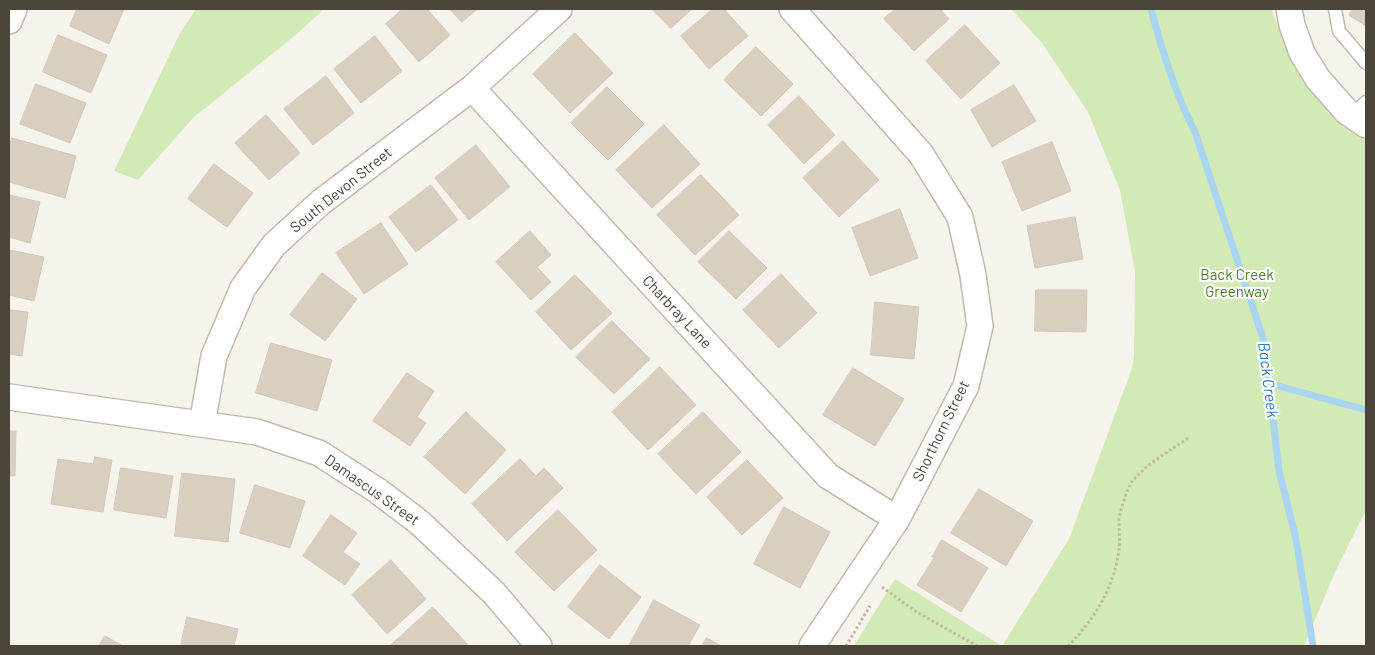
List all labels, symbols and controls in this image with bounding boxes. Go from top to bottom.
street label: South Devon Street [287,143,395,237]
park label: Back Creek Greenway [1200,266,1274,301]
street label: Charbray Lane [639,272,715,352]
water label: Back Creek [1254,341,1282,419]
street label: Shorthorn Street [909,378,973,484]
street label: Damascus Street [321,451,423,529]

